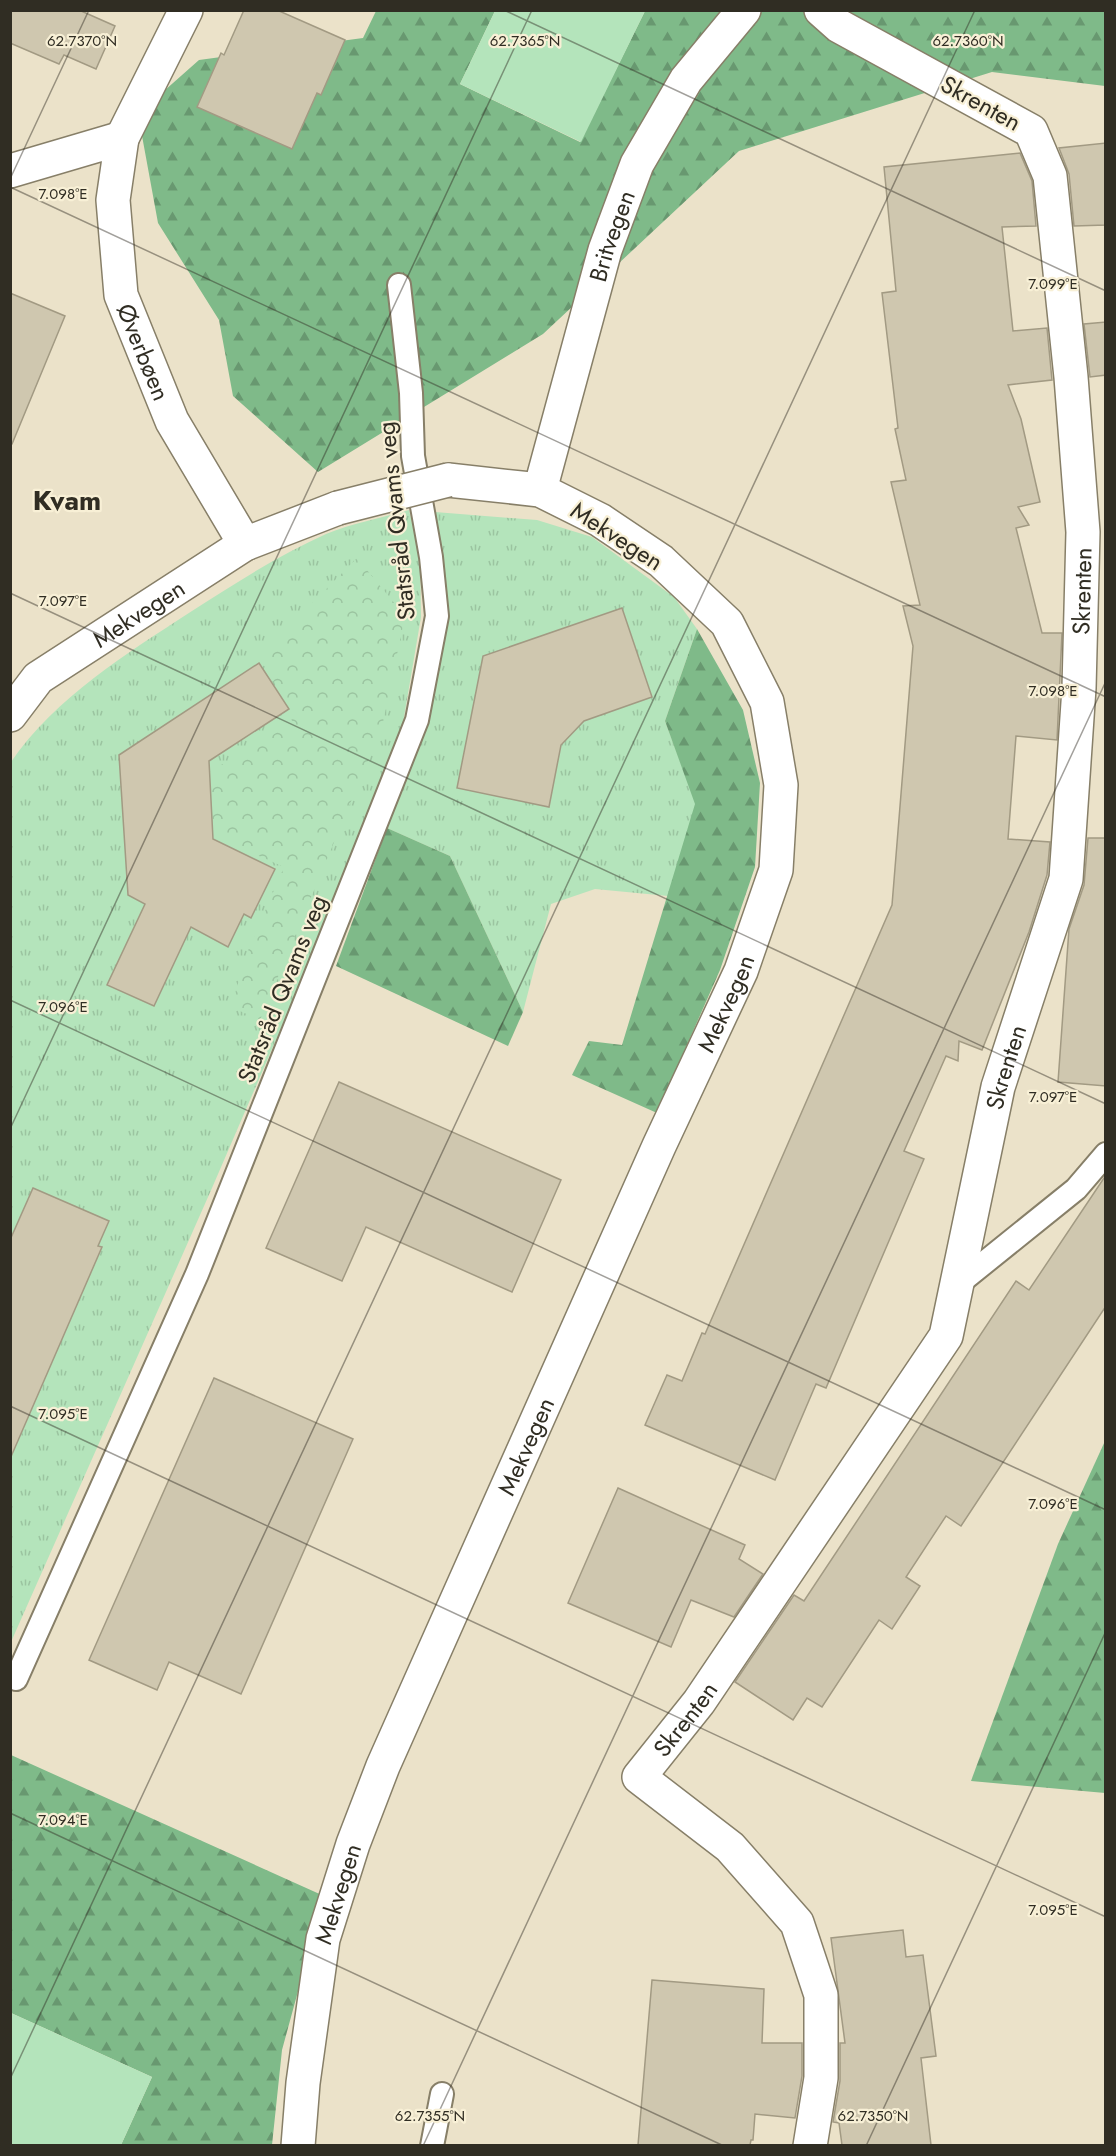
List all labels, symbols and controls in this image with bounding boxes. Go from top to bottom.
text: 62.7370°N [47,30,117,52]
text: 62.7365°N [490,30,560,52]
text: 62.7360°N [932,30,1004,52]
street label: Skrenten [934,67,1028,139]
text: 7.098°E [38,183,88,205]
street label: Britvegen [580,185,643,286]
text: 7.099°E [1028,273,1078,295]
street label: Øverbøen [109,298,179,406]
street label: Statsråd Qvams veg [368,420,424,622]
district label: Kvam [33,481,101,520]
street label: Mekvegen [564,493,670,579]
street label: Skrenten [1063,547,1100,635]
street label: Mekvegen [85,570,192,656]
text: 7.097°E [39,590,87,612]
text: 7.098°E [1028,680,1078,702]
street label: Statsråd Qvams veg [228,890,336,1088]
street label: Mekvegen [688,950,763,1058]
text: 7.096°E [38,996,88,1018]
street label: Skrenten [976,1020,1035,1113]
text: 7.097°E [1029,1086,1077,1108]
street label: Mekvegen [488,1391,563,1501]
text: 7.095°E [38,1403,88,1425]
text: 7.096°E [1028,1493,1078,1515]
street label: Skrenten [644,1674,726,1764]
text: 7.094°E [38,1809,88,1831]
street label: Mekvegen [305,1839,370,1949]
text: 7.095°E [1028,1899,1078,1921]
text: 62.7355°N [395,2105,465,2127]
text: 62.7350°N [838,2105,909,2127]

